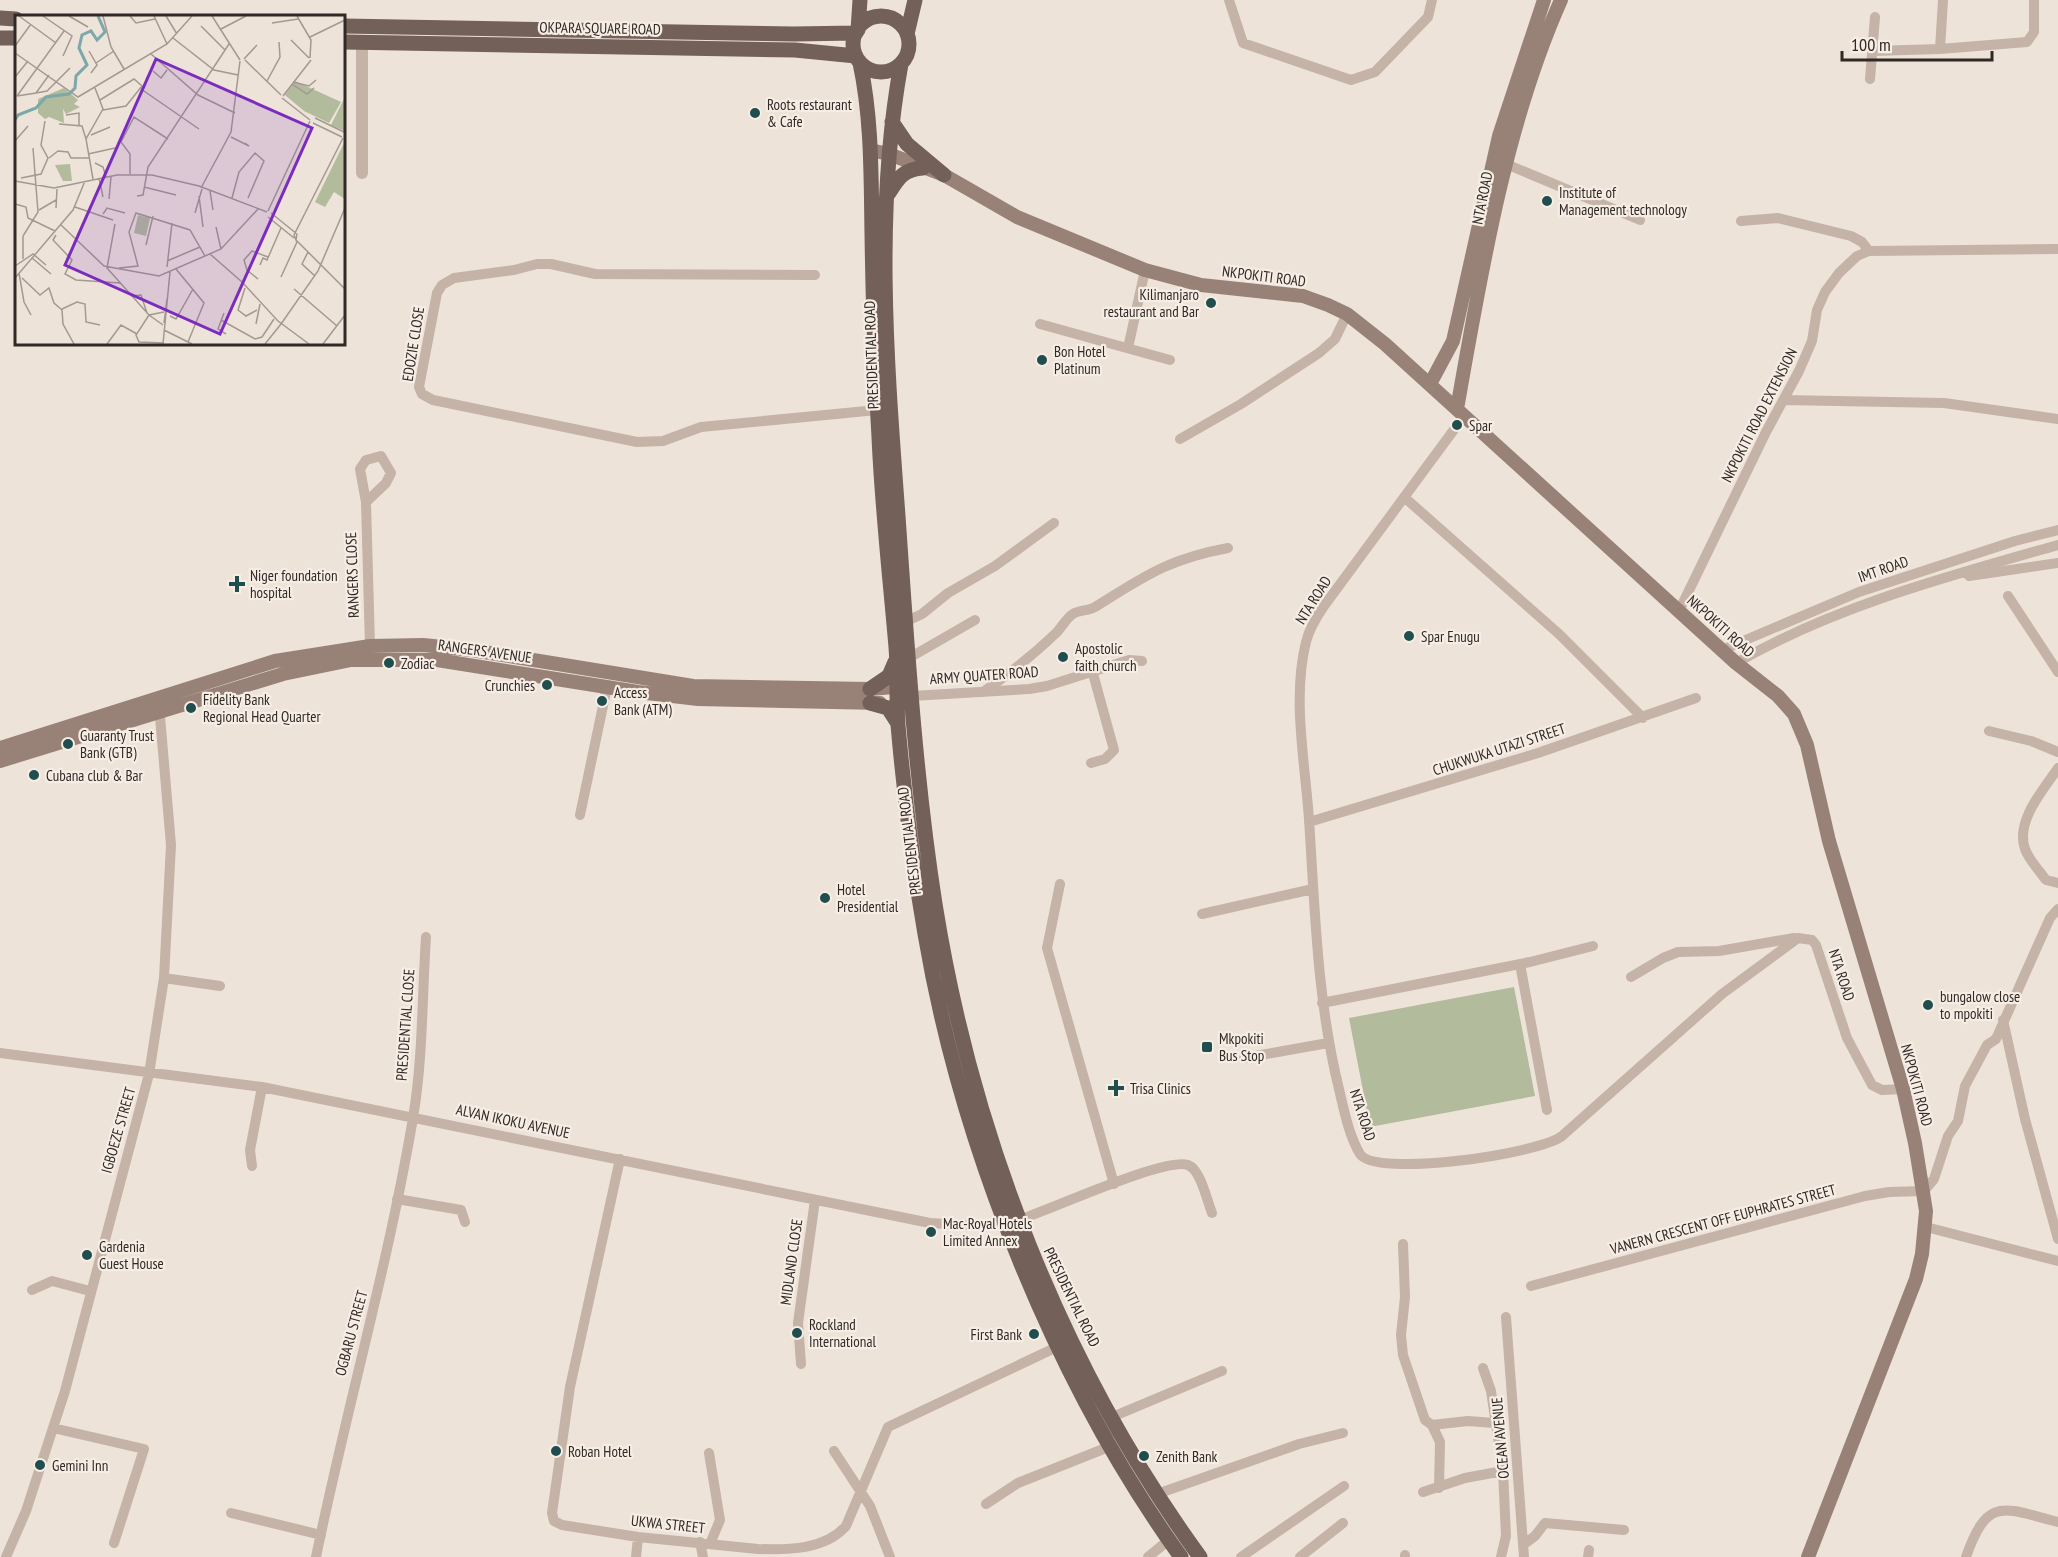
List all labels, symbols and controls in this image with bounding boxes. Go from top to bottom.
inset map [15,15,345,345]
street label: OKPARA SQUARE ROAD [539,17,661,39]
scale bar [1842,24,1992,62]
text: 100 m [1851,33,1891,56]
place label: Roots restaurant & Cafe [767,95,852,131]
marker: Roots restaurant & Cafe [748,106,762,120]
street label: NTA ROAD [1468,170,1496,226]
place label: Institute of Management technology [1559,183,1687,219]
marker: Institute of Management technology [1540,194,1554,208]
street label: NKPOKITI ROAD [1221,261,1307,291]
place label: Kilimanjaro restaurant and Bar [1104,285,1200,321]
marker: Kilimanjaro restaurant and Bar [1204,296,1218,310]
street label: PRESIDENTIAL ROAD [860,300,882,410]
street label: EDOZIE CLOSE [398,305,428,383]
place label: Bon Hotel Platinum [1054,342,1106,378]
street label: NKPOKITI ROAD EXTENSION [1717,345,1801,485]
marker: Bon Hotel Platinum [1035,353,1049,367]
place label: Spar [1469,416,1493,435]
marker: Spar [1450,418,1464,432]
street label: RANGERS CLOSE [341,532,363,618]
street label: IMT ROAD [1855,551,1911,586]
place label: Niger foundation hospital [250,566,338,602]
street label: NTA ROAD [1291,572,1335,628]
marker: Niger foundation hospital [228,575,246,593]
street label: NKPOKITI ROAD [1683,591,1759,661]
place label: Spar Enugu [1421,627,1480,646]
marker: Spar Enugu [1402,629,1416,643]
street label: RANGERS AVENUE [437,635,533,667]
place label: Apostolic faith church [1075,639,1137,675]
marker: Apostolic faith church [1056,650,1070,664]
place label: Zodiac [401,654,435,673]
marker: Zodiac [382,656,396,670]
street label: ARMY QUATER ROAD [929,662,1039,688]
place label: Crunchies [485,676,535,695]
marker: Crunchies [540,678,554,692]
place label: Access Bank (ATM) [614,683,672,719]
place label: Fidelity Bank Regional Head Quarter [203,690,321,726]
marker: Access Bank (ATM) [595,694,609,708]
marker: Fidelity Bank Regional Head Quarter [184,701,198,715]
street label: CHUKWUKA UTAZI STREET [1430,718,1568,779]
place label: Guaranty Trust Bank (GTB) [80,726,154,762]
marker: Guaranty Trust Bank (GTB) [61,737,75,751]
place label: Cubana club & Bar [46,766,144,785]
marker: Cubana club & Bar [27,768,41,782]
street label: PRESIDENTIAL ROAD [893,786,925,896]
place label: Hotel Presidential [837,880,899,916]
marker: Hotel Presidential [818,891,832,905]
street label: NTA ROAD [1825,947,1859,1003]
street label: PRESIDENTIAL CLOSE [392,968,418,1082]
place label: bungalow close to mpokiti [1940,987,2020,1023]
marker: bungalow close to mpokiti [1921,998,1935,1012]
place label: Mkpokiti Bus Stop [1219,1029,1264,1065]
marker: Mkpokiti Bus Stop [1200,1040,1214,1054]
street label: NKPOKITI ROAD [1897,1042,1937,1128]
marker: Trisa Clinics [1107,1079,1125,1097]
place label: Trisa Clinics [1130,1079,1191,1098]
street label: IGBOEZE STREET [97,1084,139,1175]
street label: NTA ROAD [1346,1087,1380,1143]
street label: ALVAN IKOKU AVENUE [454,1100,572,1142]
street label: VANERN CRESCENT OFF EUPHRATES STREET [1607,1180,1838,1259]
place label: Mac-Royal Hotels Limited Annex [943,1214,1032,1250]
street label: MIDLAND CLOSE [776,1218,806,1306]
marker: Mac-Royal Hotels Limited Annex [924,1225,938,1239]
place label: Gardenia Guest House [99,1237,164,1273]
street label: PRESIDENTIAL ROAD [1040,1244,1104,1350]
marker: Gardenia Guest House [80,1248,94,1262]
street label: OGBARU STREET [330,1288,372,1378]
place label: Rockland International [809,1315,876,1351]
place label: First Bank [971,1325,1022,1344]
marker: Rockland International [790,1326,804,1340]
marker: First Bank [1027,1327,1041,1341]
street label: OCEAN AVENUE [1487,1396,1513,1480]
place label: Roban Hotel [568,1442,632,1461]
marker: Roban Hotel [549,1444,563,1458]
place label: Zenith Bank [1156,1447,1218,1466]
marker: Zenith Bank [1137,1449,1151,1463]
place label: Gemini Inn [52,1456,108,1475]
marker: Gemini Inn [33,1458,47,1472]
street label: UKWA STREET [630,1511,706,1537]

